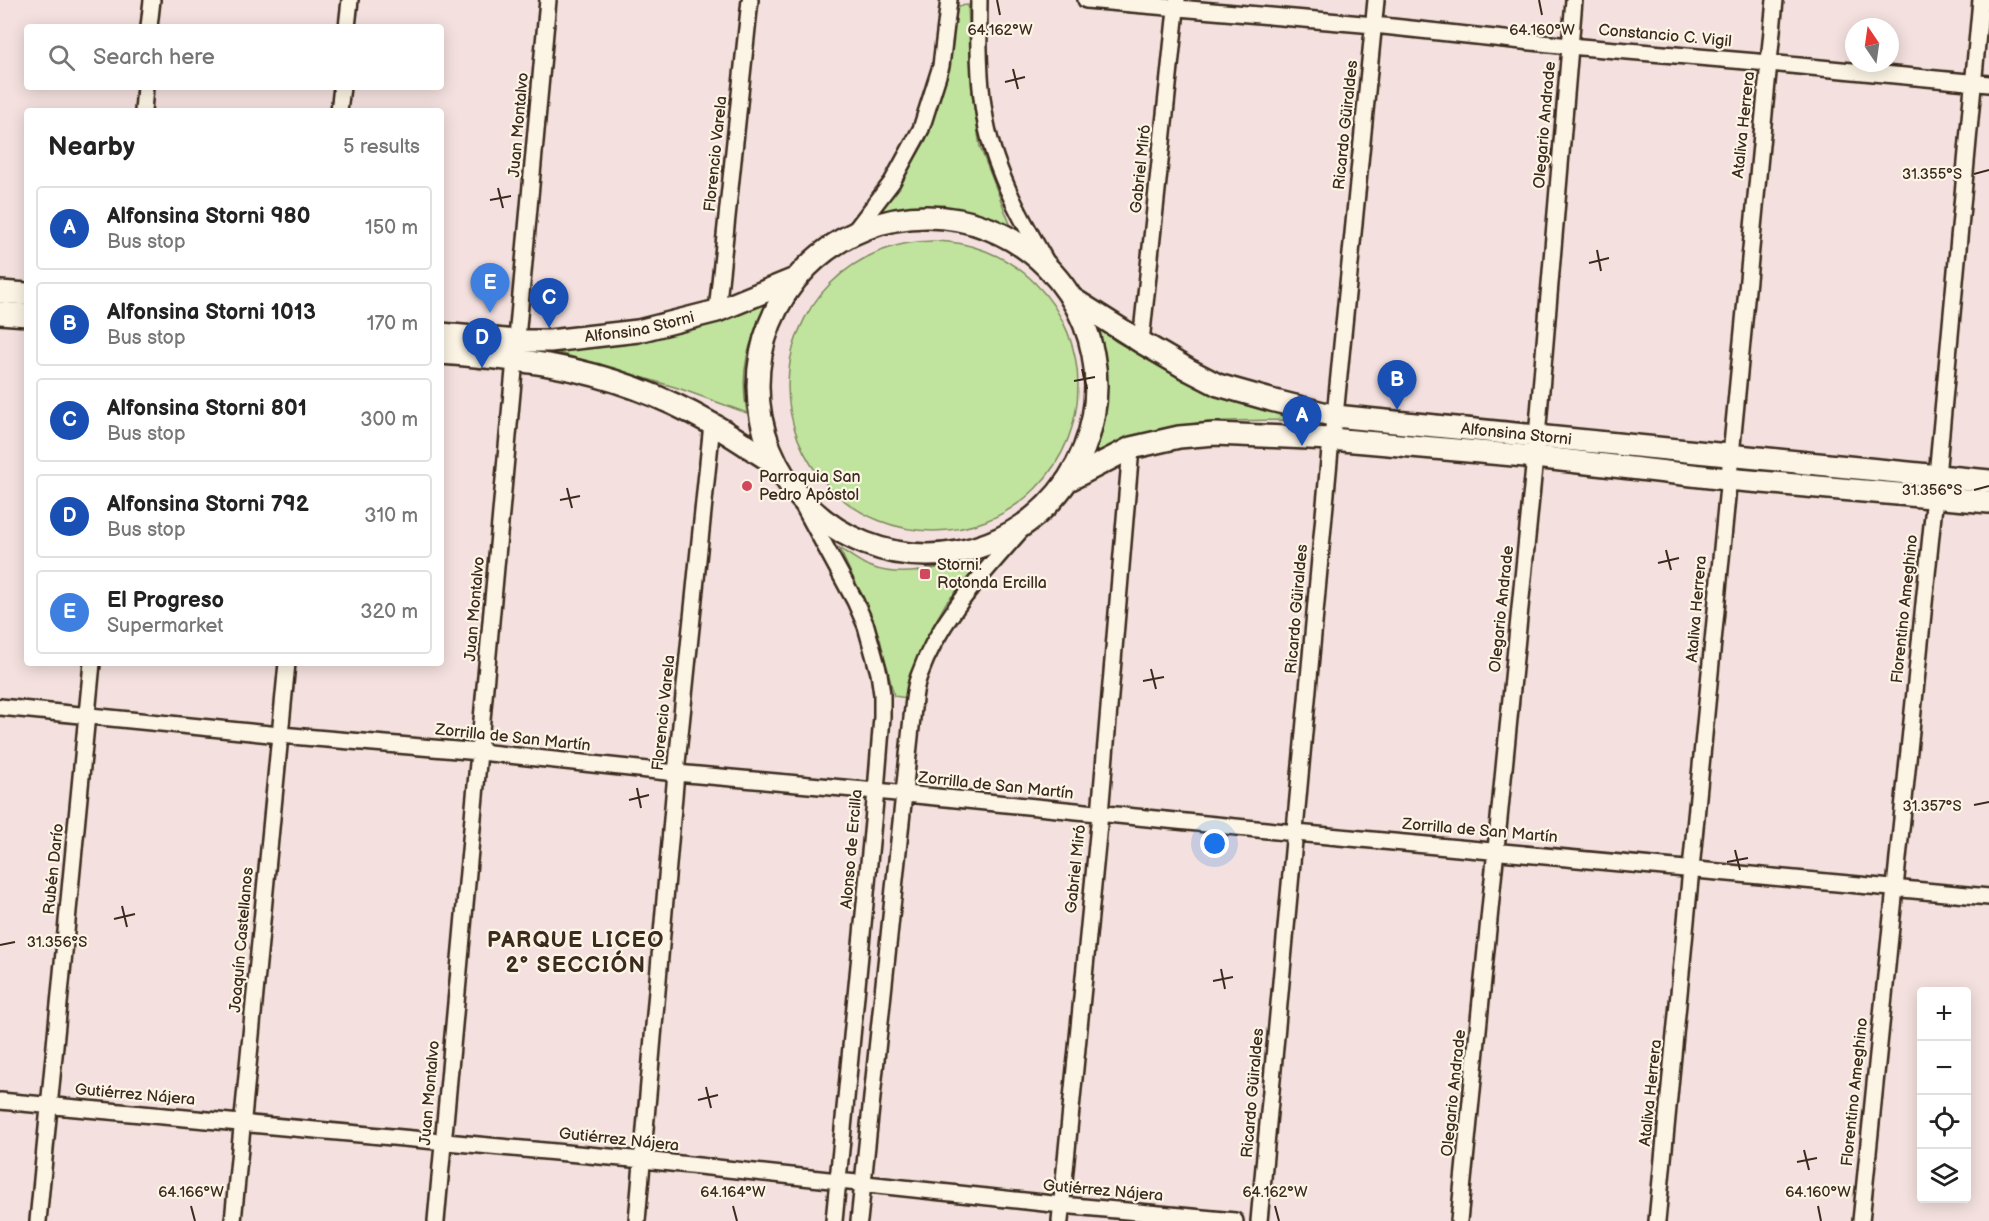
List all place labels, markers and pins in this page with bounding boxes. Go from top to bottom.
pin: E [470,264,510,313]
pin: C [530,278,568,328]
pin: D [462,318,502,368]
pin: B [1378,360,1416,410]
pin: A [1282,396,1322,446]
place label: Parroquia San Pedro Apóstol [759,468,861,505]
marker: Parroquia San Pedro Apóstol [740,479,754,493]
place label: Storni. Rotonda Ercilla [937,556,1047,593]
marker: Storni. Rotonda Ercilla [918,567,932,581]

